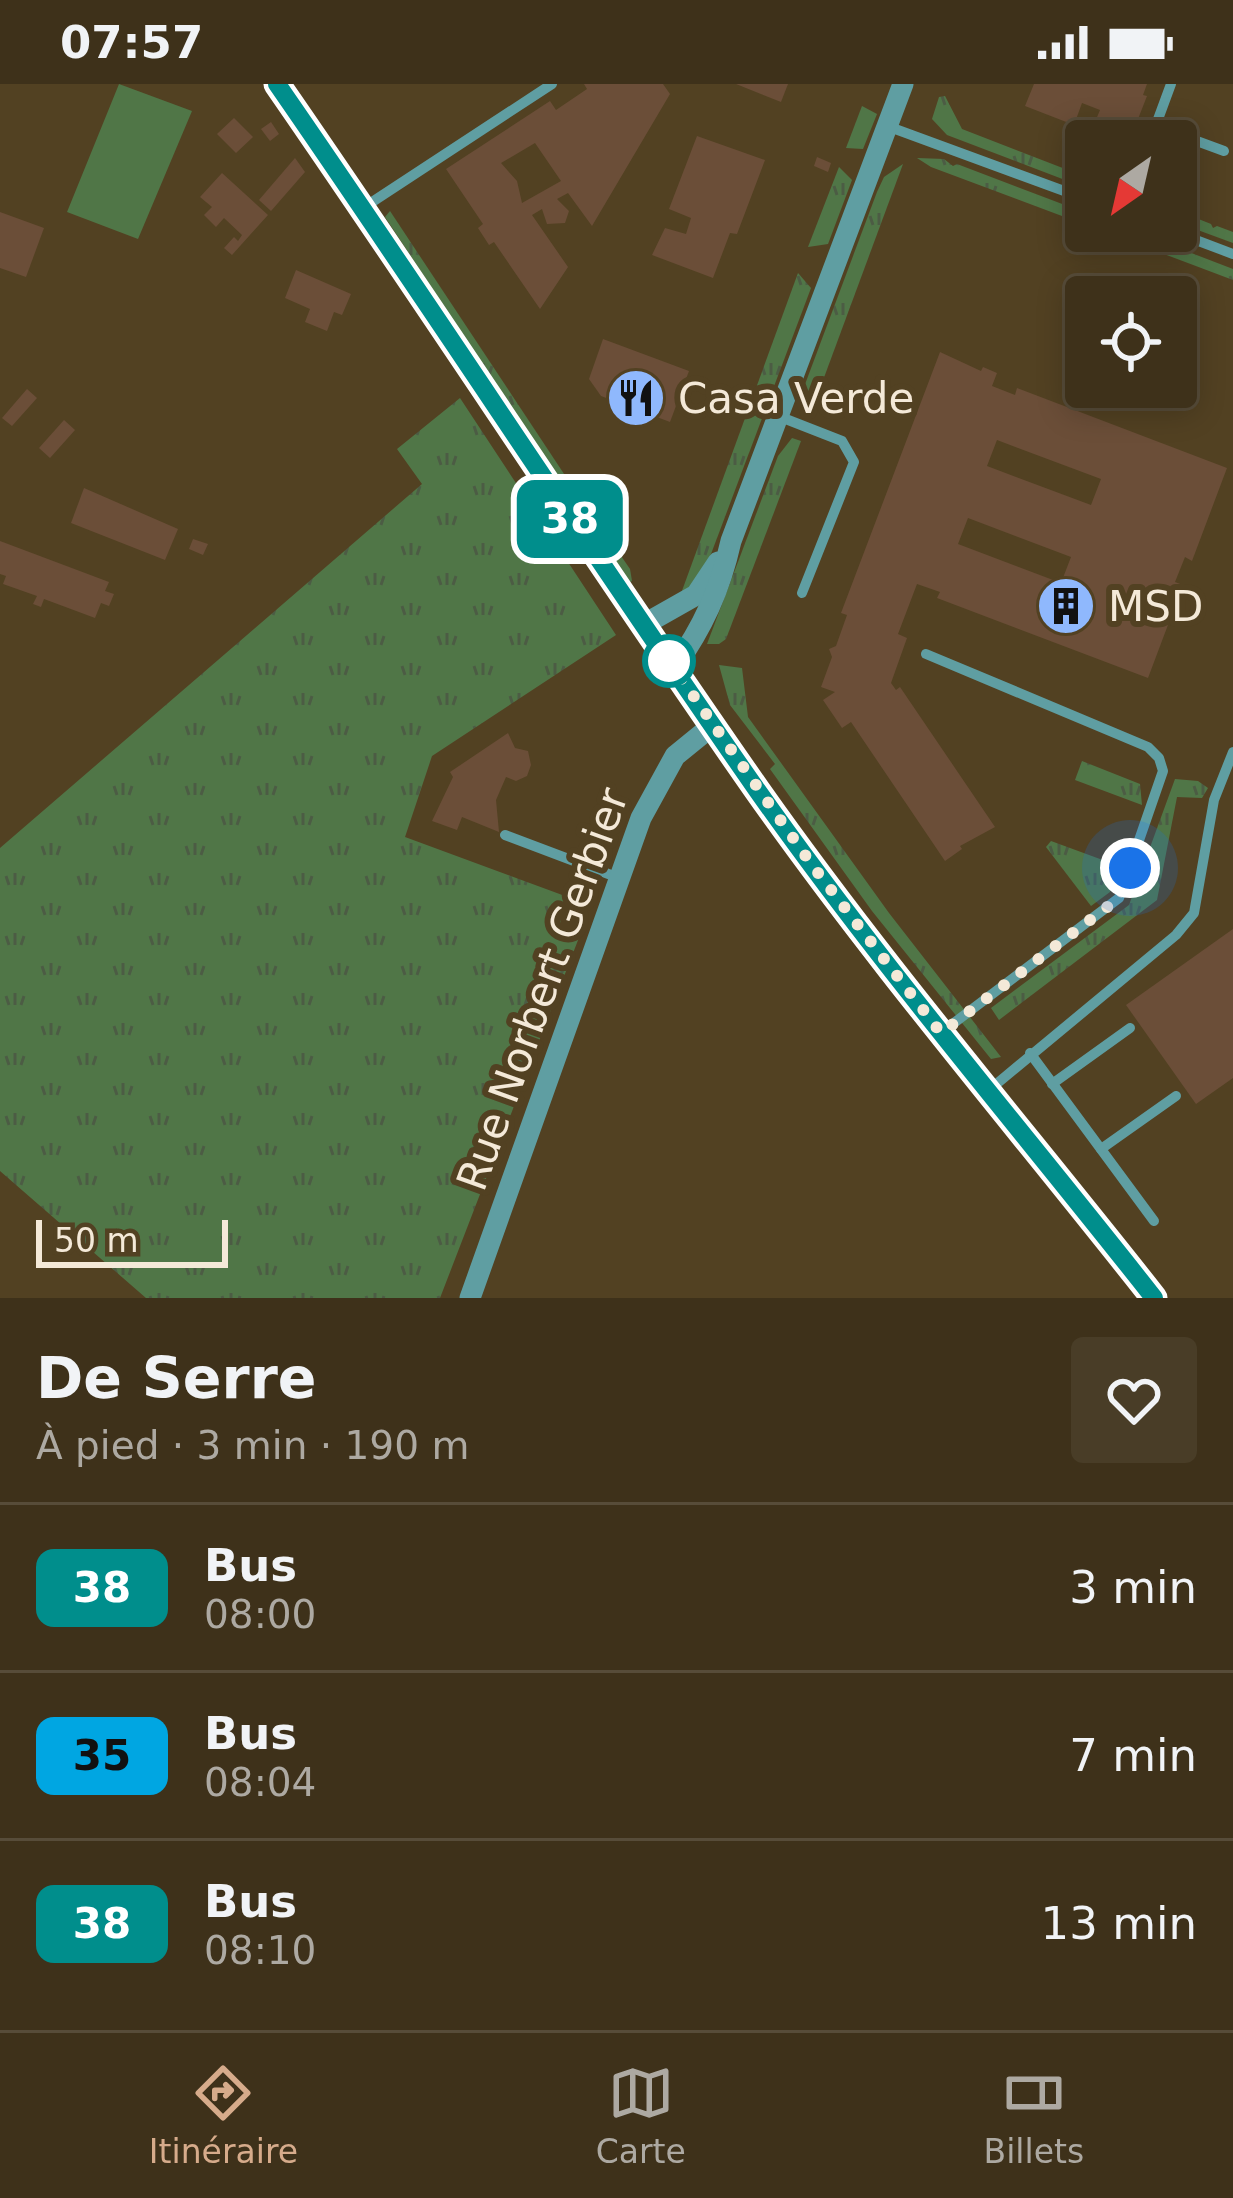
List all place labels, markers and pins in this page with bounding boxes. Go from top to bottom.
restaurant icon: Casa Verde [605,367,667,429]
place label: Casa Verde [678,374,914,423]
building icon: MSD [1035,575,1097,637]
place label: MSD [1108,582,1203,631]
unlabelled marker [644,636,694,686]

